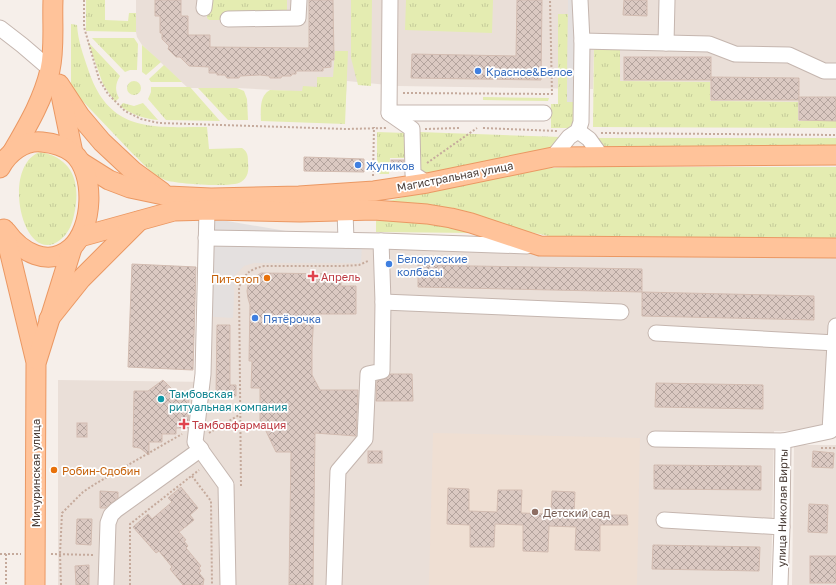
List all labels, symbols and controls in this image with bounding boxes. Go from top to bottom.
place label: Красное&Белое [486,65,573,78]
marker: Красное&Белое [473,66,483,76]
street label: Магистральная улица [396,158,514,194]
place label: Жупиков [366,159,415,172]
marker: Жупиков [353,160,363,170]
place label: Белорусские колбасы [397,252,468,278]
marker: Белорусские колбасы [384,259,394,269]
place label: Апрель [321,270,360,283]
marker: Апрель [308,271,318,281]
place label: Пит-стоп [211,272,259,285]
marker: Пит-стоп [262,273,272,283]
place label: Пятёрочка [263,312,321,325]
marker: Пятёрочка [250,313,260,323]
place label: Тамбовская ритуальная компания [169,387,287,413]
marker: Тамбовская ритуальная компания [156,394,166,404]
place label: Тамбовфармация [192,418,286,431]
street label: Мичуринская улица [29,419,42,527]
marker: Тамбовфармация [179,419,189,429]
street label: улица Николая Вирты [774,449,790,567]
place label: Робин-Сдобин [62,464,140,477]
marker: Робин-Сдобин [49,465,59,475]
place label: Детский сад [543,506,610,519]
marker: Детский сад [530,507,540,517]

